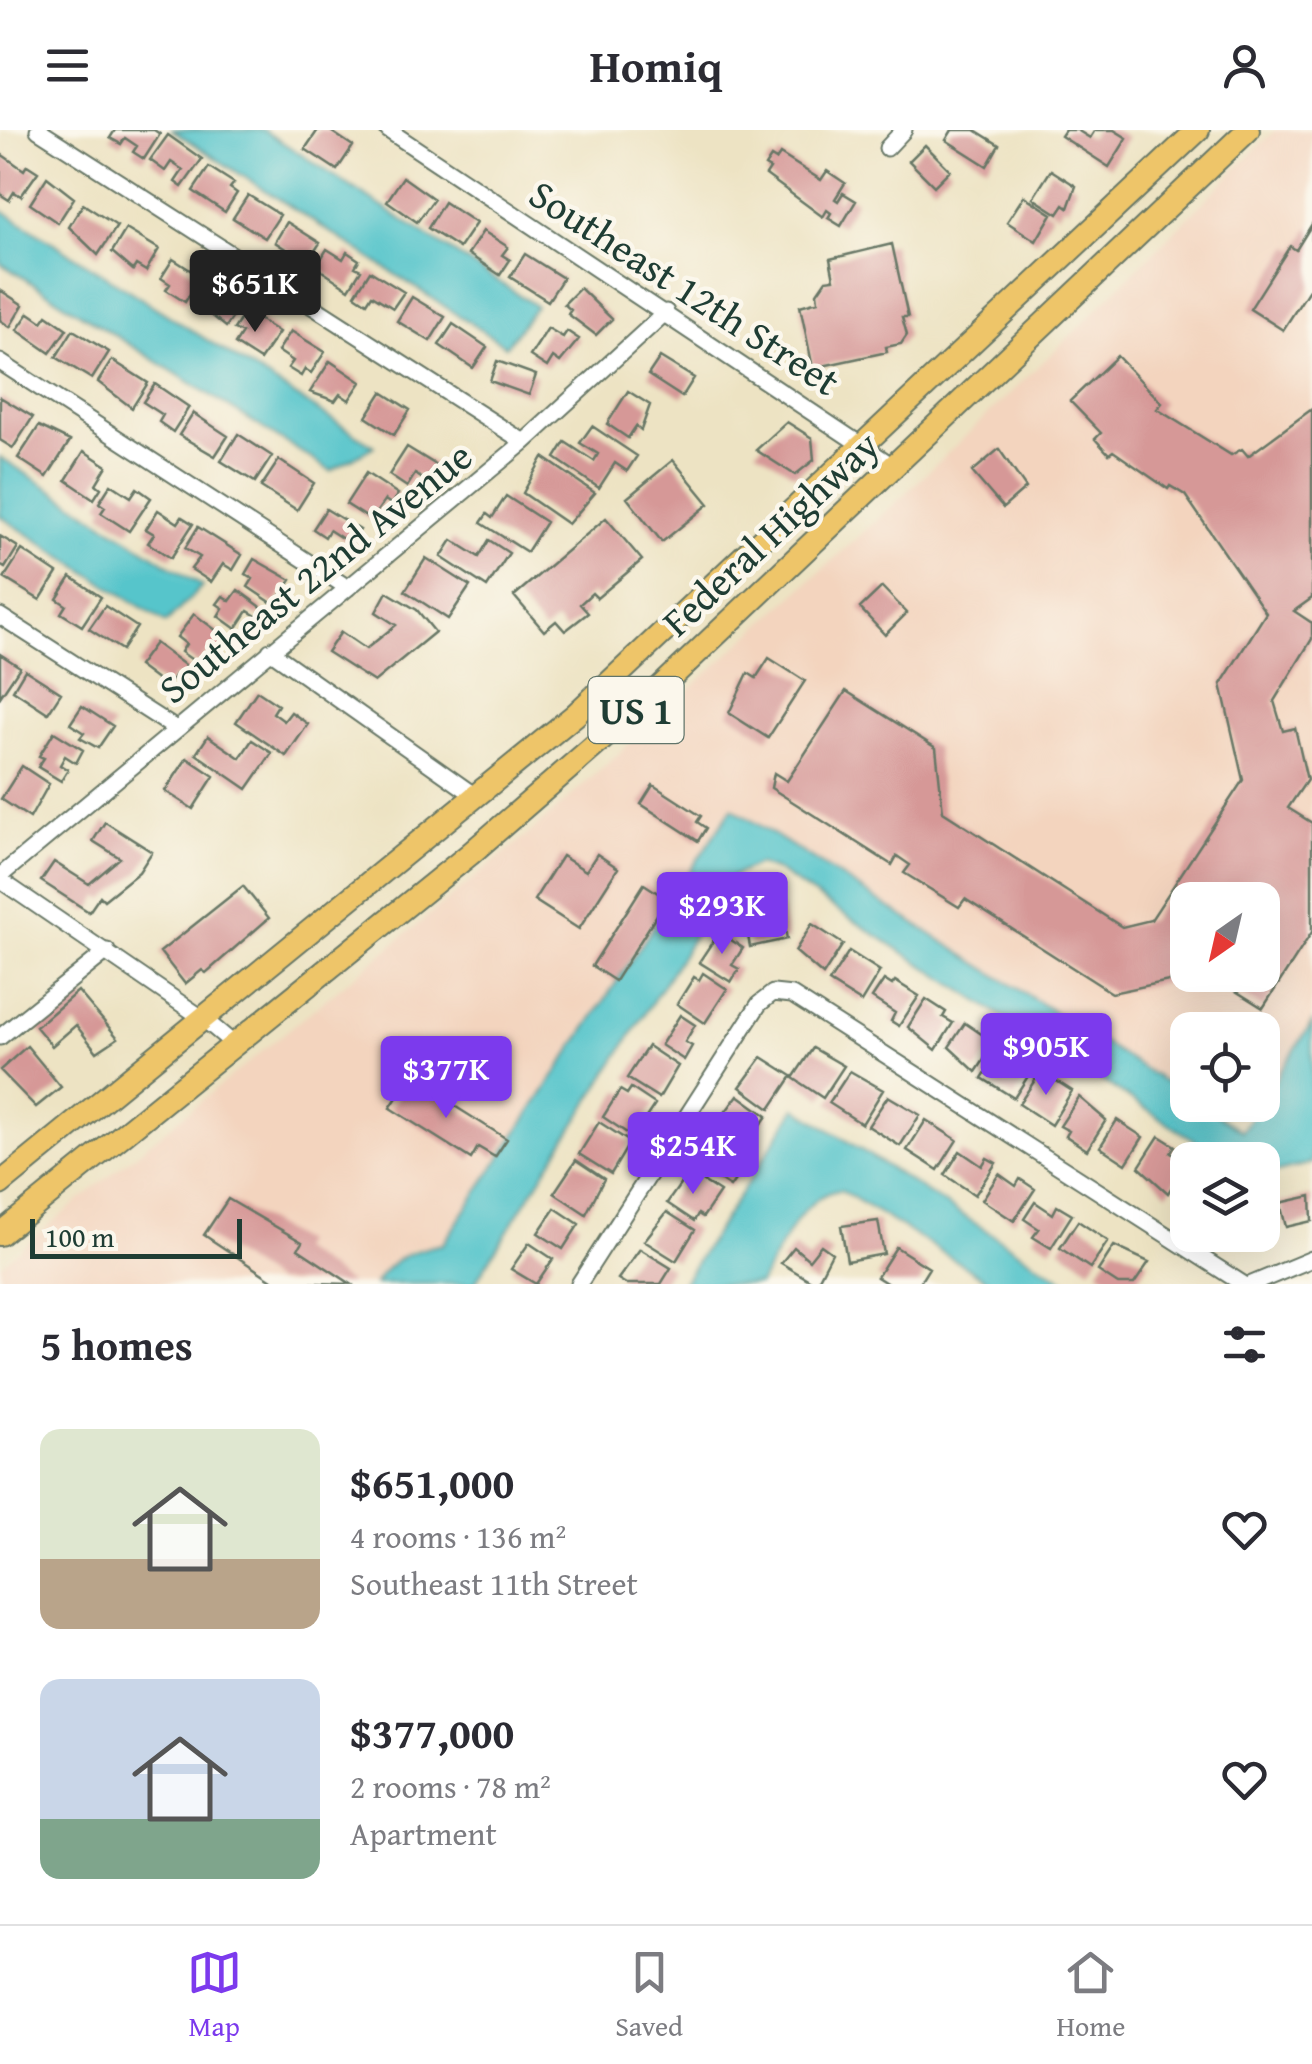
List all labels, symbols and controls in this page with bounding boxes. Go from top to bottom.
text: Homiq [590,33,722,98]
icon: menu [40,38,95,93]
icon: person [1217,38,1272,93]
street label: Southeast 12th Street [518,164,852,410]
pin: $651K [185,250,325,335]
text: $651K [212,259,298,306]
street label: Federal Highway [648,416,892,650]
street label: Southeast 22nd Avenue [145,427,485,717]
road number: US 1 [588,677,684,743]
pin: $293K [652,872,792,957]
text: $293K [679,881,765,928]
north arrow [1170,882,1280,992]
map controls [1170,882,1280,1252]
button: locate [1170,1012,1280,1122]
pin: $905K [976,1013,1116,1098]
text: $905K [1003,1022,1089,1069]
pin: $377K [376,1036,516,1121]
text: $377K [403,1045,489,1092]
pin: $254K [623,1112,763,1197]
text: $254K [650,1121,736,1168]
button: layers [1170,1142,1280,1252]
scale bar [30,1214,242,1258]
text: 100 m [45,1216,114,1257]
text: 5 homes [40,1314,193,1375]
icon: filters [1217,1317,1272,1372]
text: $651,000 [350,1452,514,1513]
icon: home [120,1469,240,1589]
icon: heart [1217,1502,1272,1557]
text: 4 rooms · 136 m² [350,1513,566,1560]
text: Southeast 11th Street [350,1560,638,1607]
text: $377,000 [350,1702,514,1763]
icon: home [120,1719,240,1839]
icon: heart [1217,1752,1272,1807]
text: 2 rooms · 78 m² [350,1763,551,1810]
text: Apartment [350,1810,497,1857]
tab: Map [187,1945,242,2046]
tab: Saved [615,1945,683,2046]
tab: Home [1056,1945,1125,2046]

